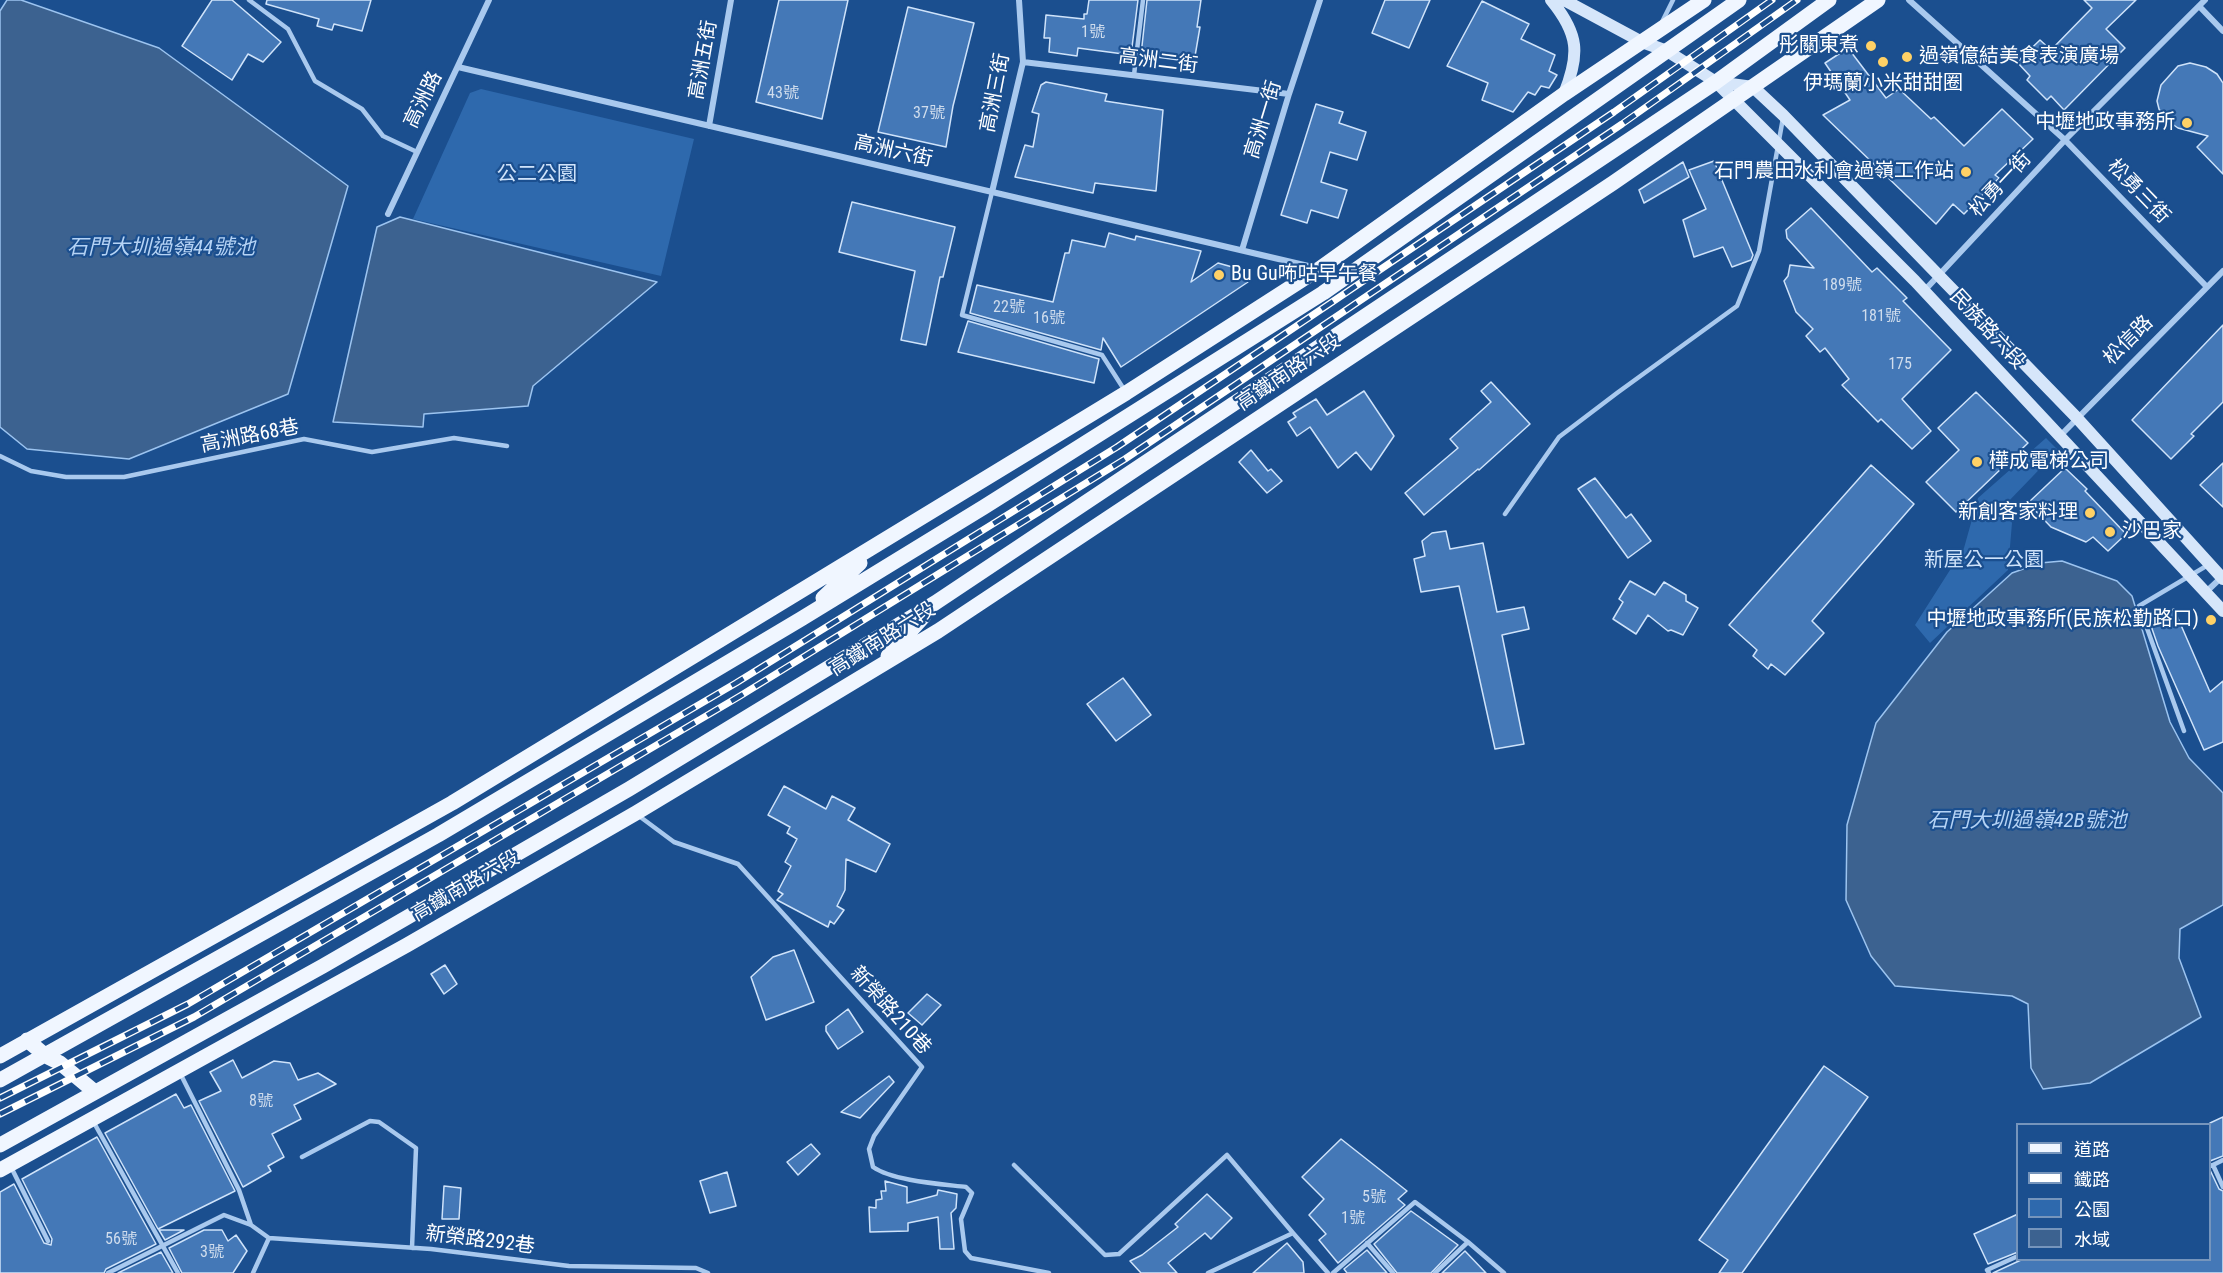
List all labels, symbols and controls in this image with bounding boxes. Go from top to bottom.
street label: 高洲五街 [685,19,723,101]
house number: 1號 [1081,23,1105,43]
place label: 彤關東煮 [1779,34,1859,58]
marker: 彤關東煮 [1864,39,1878,53]
street label: 高洲二街 [1117,45,1199,79]
place label: 過嶺億結美食表演廣場 [1919,45,2119,69]
marker: 過嶺億結美食表演廣場 [1900,50,1914,64]
street label: 高洲三街 [977,51,1015,135]
marker: 伊瑪蘭小米甜甜圈 [1876,55,1890,69]
street label: 高洲路 [400,68,448,132]
place label: 伊瑪蘭小米甜甜圈 [1803,72,1963,96]
street label: 高洲一街 [1241,78,1287,162]
house number: 43號 [767,84,799,104]
house number: 37號 [913,104,945,124]
place label: 中壢地政事務所 [2035,111,2175,135]
marker: 中壢地政事務所 [2180,116,2194,130]
street label: 高洲六街 [851,131,935,173]
street label: 松勇一街 [1965,148,2037,222]
street label: 松勇三街 [2102,155,2174,229]
place label: 石門農田水利會過嶺工作站 [1714,160,1954,184]
park label: 公二公園 [497,163,577,187]
marker: 石門農田水利會過嶺工作站 [1959,165,1973,179]
water label: 石門大圳過嶺44號池 [67,236,255,262]
place label: Bu Gu咘咕早午餐 [1231,263,1378,287]
marker: Bu Gu咘咕早午餐 [1212,268,1226,282]
house number: 189號 [1822,276,1862,296]
street label: 民族路六段 [1944,285,2030,375]
house number: 22號 [993,298,1025,318]
house number: 181號 [1861,307,1901,327]
house number: 16號 [1033,309,1065,329]
street label: 松信路 [2099,311,2159,371]
street label: 高鐵南路六段 [1233,330,1345,416]
house number: 175 [1888,355,1912,375]
street label: 高洲路68巷 [199,416,301,458]
place label: 樺成電梯公司 [1989,450,2109,474]
marker: 樺成電梯公司 [1970,455,1984,469]
place label: 新創客家料理 [1958,501,2078,525]
marker: 新創客家料理 [2083,506,2097,520]
place label: 沙巴家 [2122,520,2182,544]
marker: 沙巴家 [2103,525,2117,539]
park label: 新屋公一公園 [1924,549,2044,573]
street label: 高鐵南路六段 [826,598,940,682]
place label: 中壢地政事務所(民族松勤路口) [1926,608,2199,632]
marker: 中壢地政事務所(民族松勤路口) [2204,613,2218,627]
water label: 石門大圳過嶺42B號池 [1927,809,2127,835]
street label: 高鐵南路六段 [408,847,524,927]
street label: 新榮路210巷 [844,962,936,1060]
house number: 8號 [249,1092,273,1112]
legend [2016,1123,2211,1261]
text: 道路 [2074,1139,2110,1160]
text: 鐵路 [2074,1169,2110,1190]
house number: 5號 [1362,1188,1386,1208]
text: 公園 [2074,1199,2110,1220]
house number: 1號 [1341,1209,1365,1229]
street label: 新榮路292巷 [424,1222,536,1260]
text: 水域 [2074,1229,2110,1250]
house number: 56號 [105,1230,137,1250]
house number: 3號 [200,1243,224,1263]

